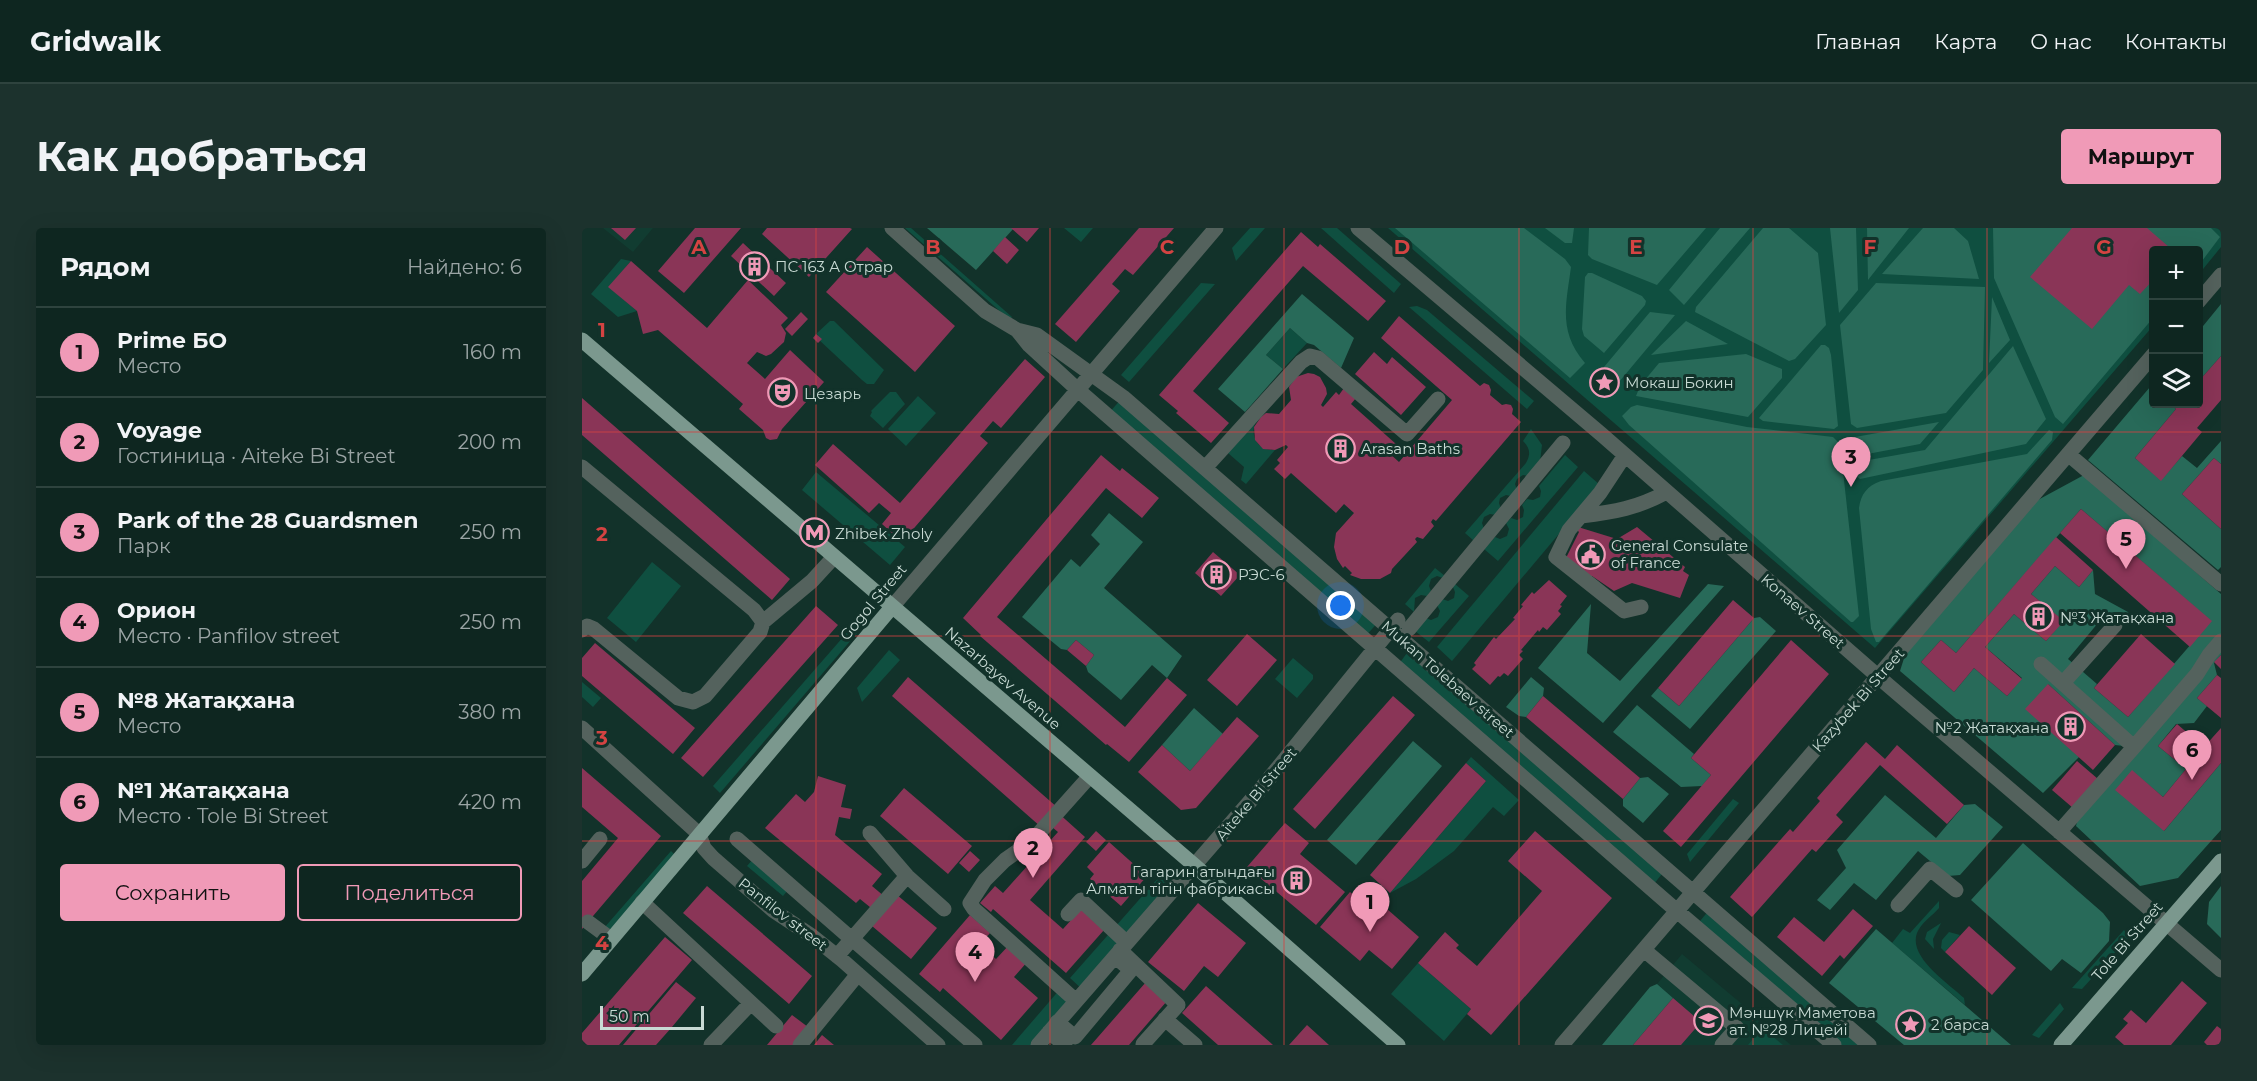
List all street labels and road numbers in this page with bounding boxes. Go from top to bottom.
street label: Gogol Street [836,560,910,644]
street label: Konaev Street [1757,569,1849,653]
street label: Mukan Tolebaev street [1378,616,1518,742]
street label: Nazarbayev Avenue [941,622,1065,734]
street label: Kazybek Bi Street [1808,644,1908,756]
street label: Aiteke Bi Street [1212,744,1300,844]
street label: Panfilov street [735,873,831,955]
street label: Tole Bi Street [2087,897,2167,985]

